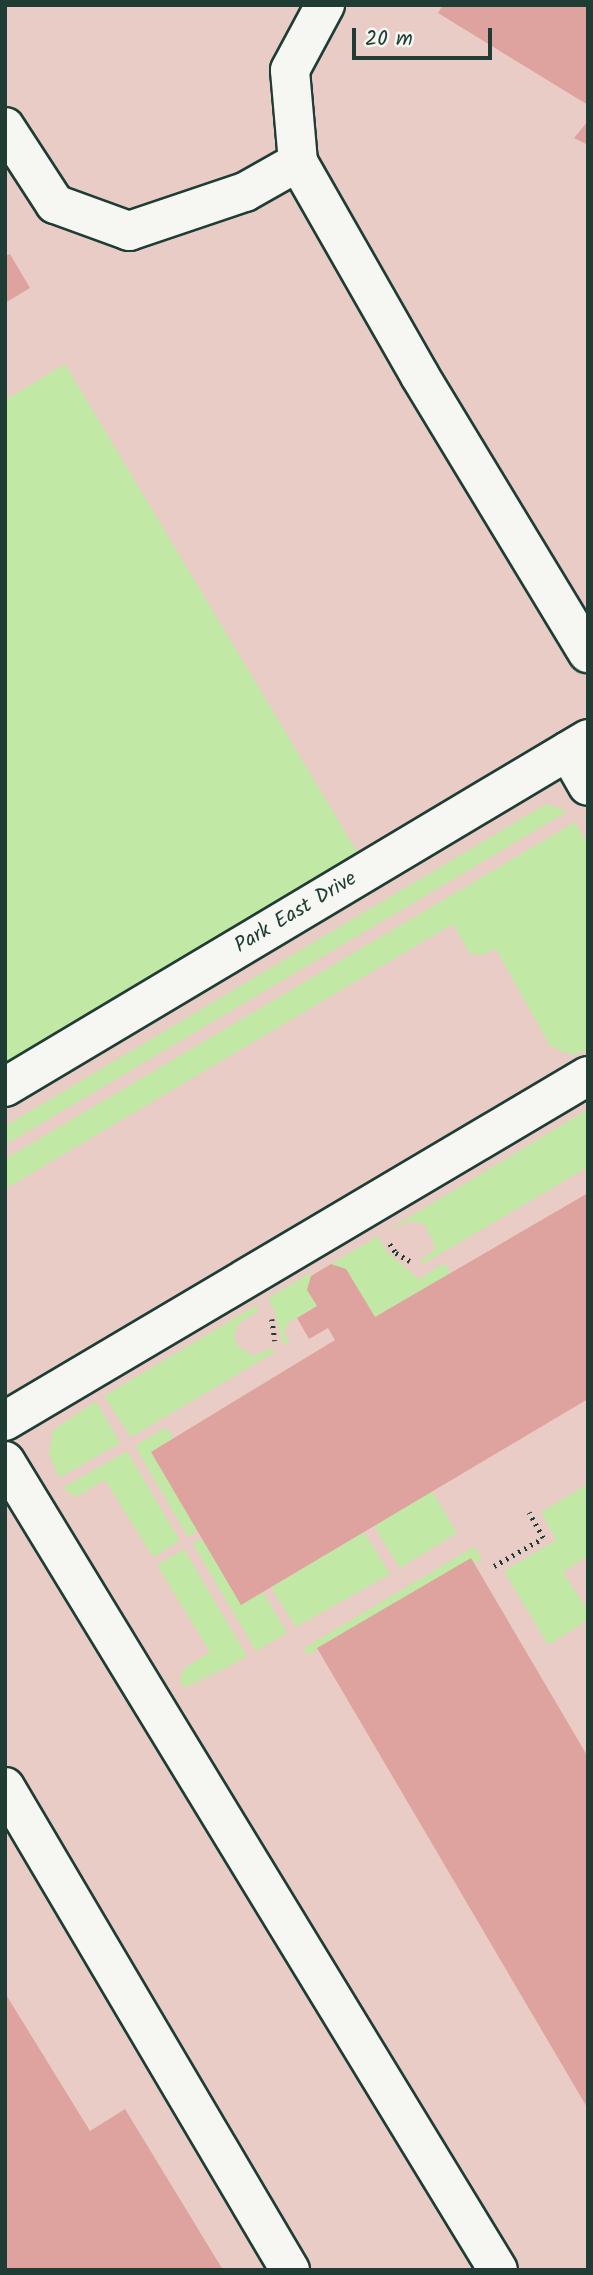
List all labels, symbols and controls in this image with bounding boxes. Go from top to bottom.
scale bar [355,14,495,58]
text: 20 m [365,23,413,56]
street label: Park East Drive [230,867,362,959]

